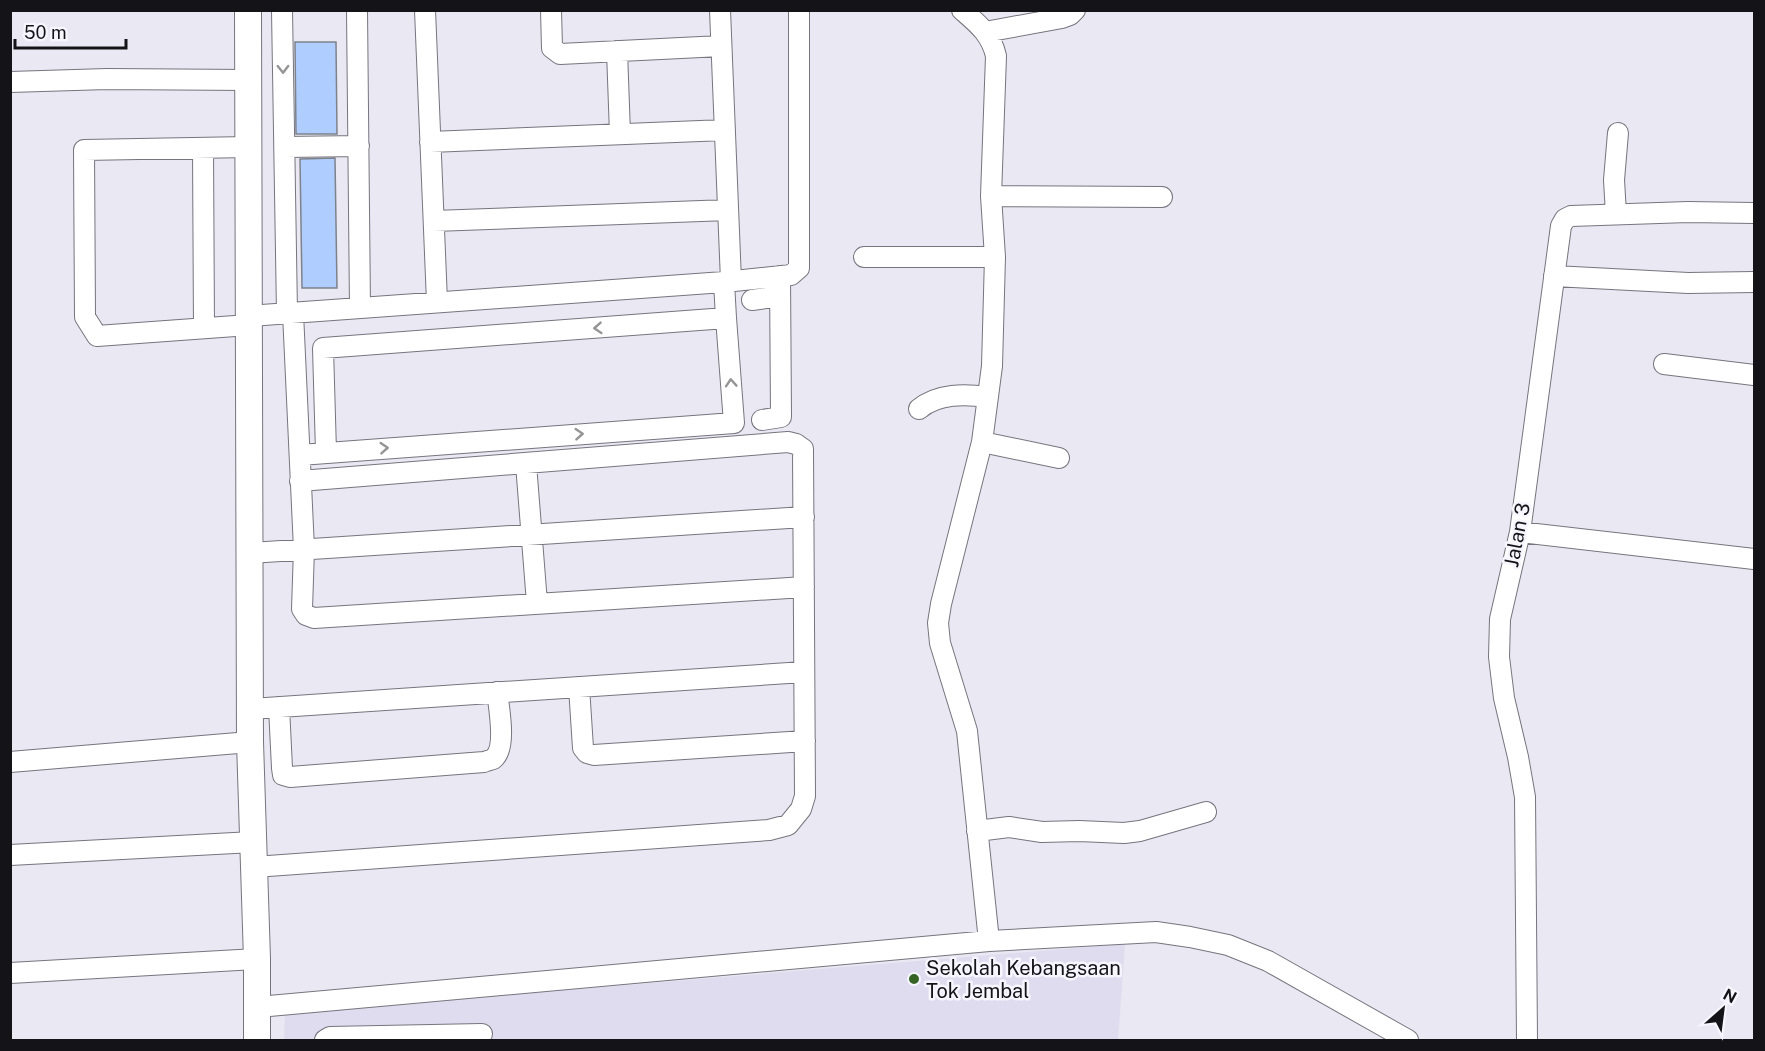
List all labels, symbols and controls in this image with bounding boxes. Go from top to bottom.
scale bar [15,12,126,50]
text: 50 m [24,22,67,43]
one-way arrow [277,64,289,73]
one-way arrow [593,321,602,334]
one-way arrow [725,379,738,388]
one-way arrow [574,428,583,441]
one-way arrow [380,442,389,455]
street label: Jalan 3 [1499,501,1535,569]
place label: Sekolah Kebangsaan Tok Jembal [926,956,1121,1003]
marker: Sekolah Kebangsaan Tok Jembal [907,972,921,986]
north arrow [1693,979,1753,1039]
text: N [1720,985,1740,1008]

